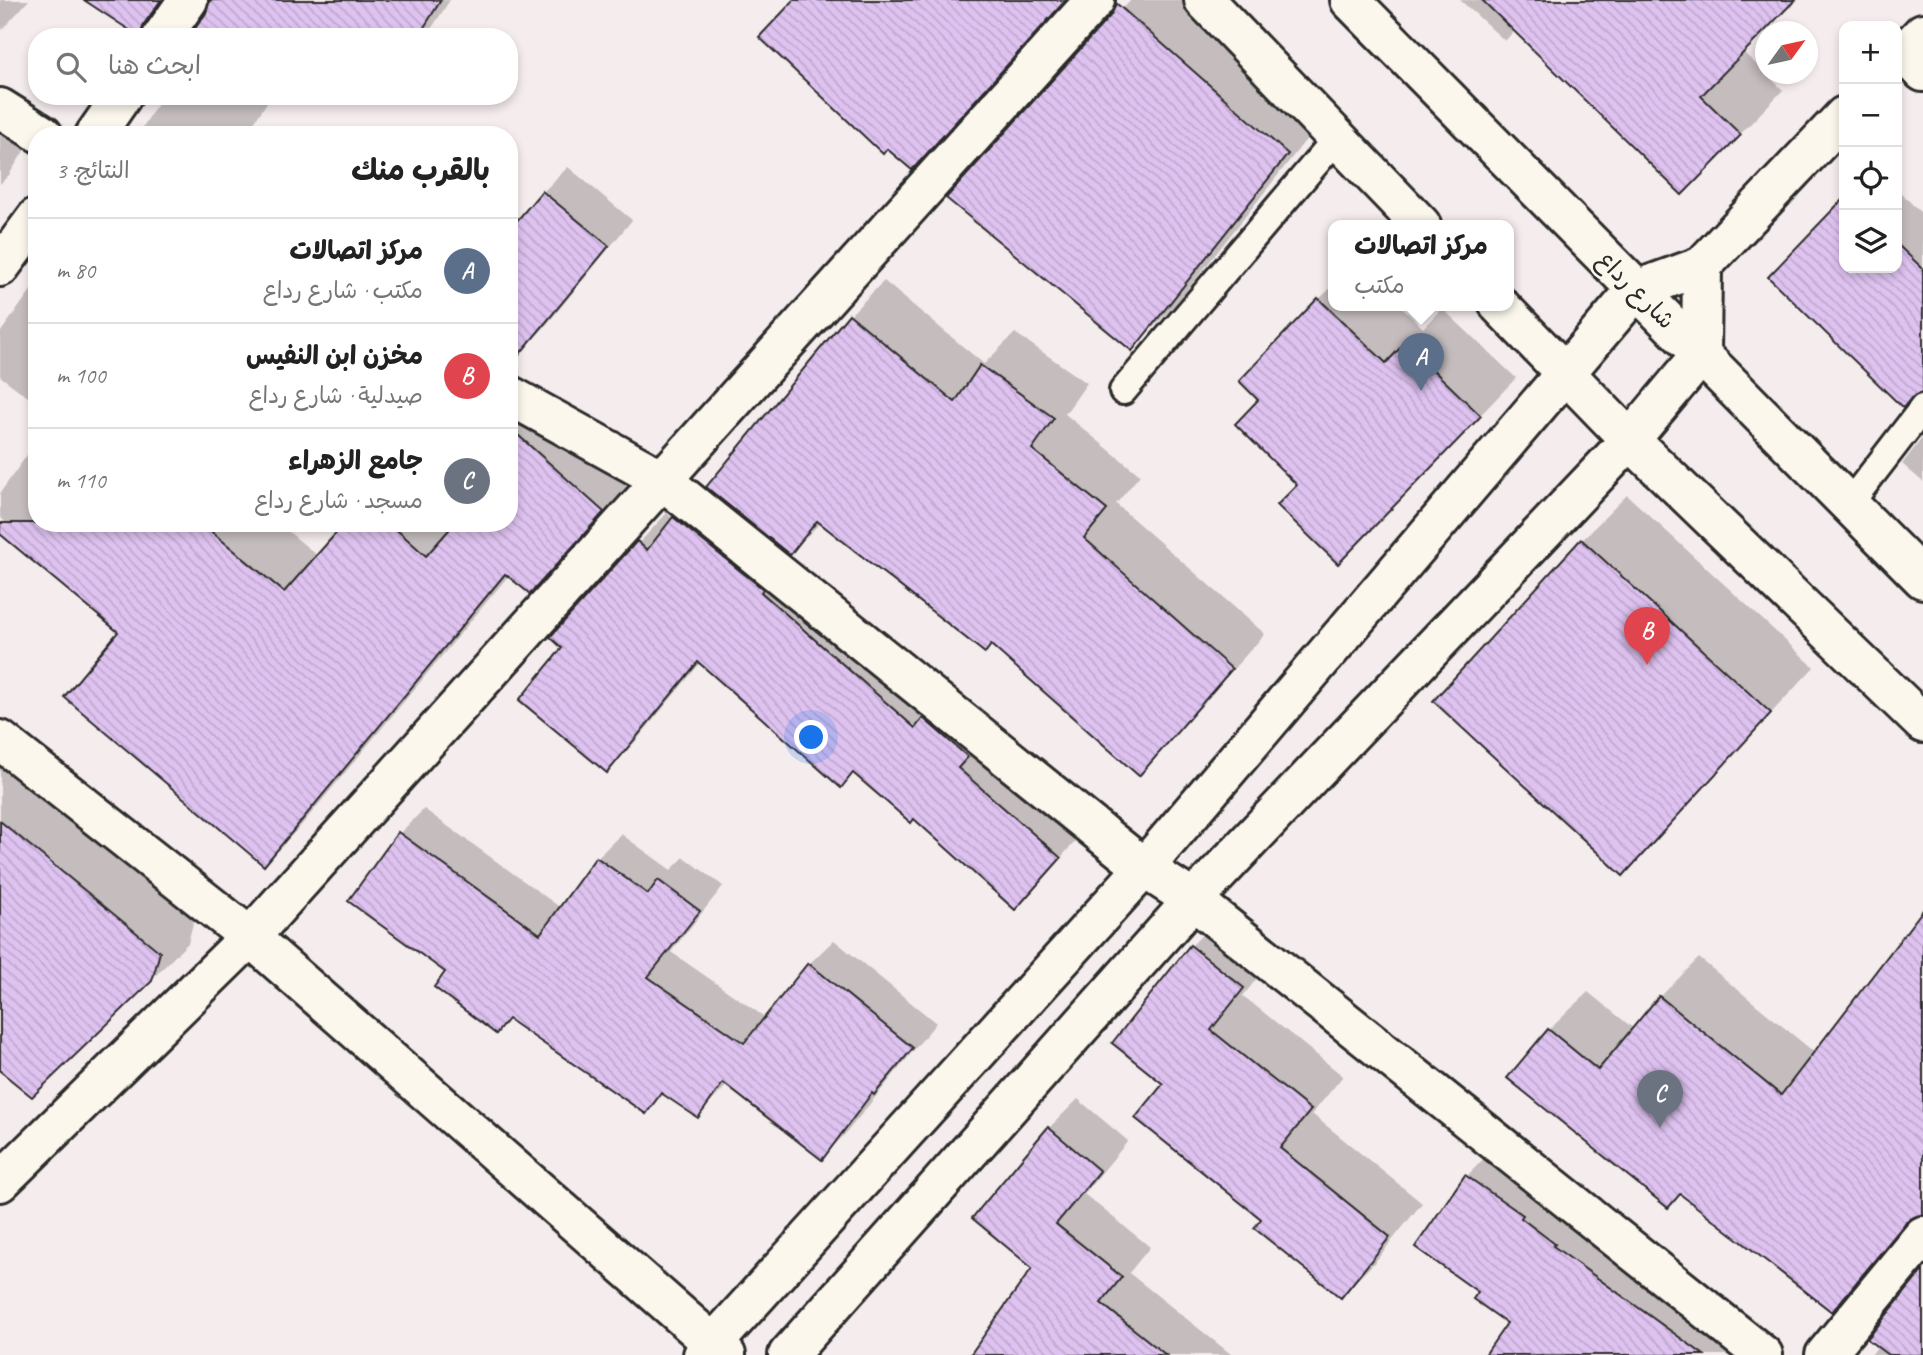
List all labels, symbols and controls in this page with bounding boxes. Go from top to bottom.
north arrow [1755,21,1818,84]
map controls [1839,21,1902,273]
button: + [1839,21,1902,84]
search box [28,28,518,105]
icon: search [52,48,90,86]
text: ابحث هنا [108,49,201,82]
button: − [1839,84,1902,147]
button: locate [1839,147,1902,210]
text: بالقرب منك [351,151,490,189]
text: النتائج: 3 [56,156,130,185]
button: layers [1839,210,1902,273]
popup [1328,220,1514,311]
text: مركز اتصالات [1354,229,1488,262]
text: مركز اتصالات [290,234,423,267]
street label: شارع رداع [1589,245,1681,337]
text: 80 m [56,256,95,285]
text: A [461,256,473,285]
text: مكتب [1354,271,1405,300]
text: مكتب · شارع رداع [263,276,423,305]
pin: A [1398,333,1444,391]
text: مخزن ابن النفيس [246,339,423,372]
text: 100 m [56,361,106,390]
text: B [461,361,473,390]
text: صيدلية · شارع رداع [249,381,423,410]
text: جامع الزهراء [288,444,423,477]
text: 110 m [56,466,106,495]
text: C [462,466,473,495]
text: مسجد · شارع رداع [254,486,423,515]
pin: B [1624,607,1670,665]
your location [794,720,828,754]
pin: C [1637,1070,1683,1128]

